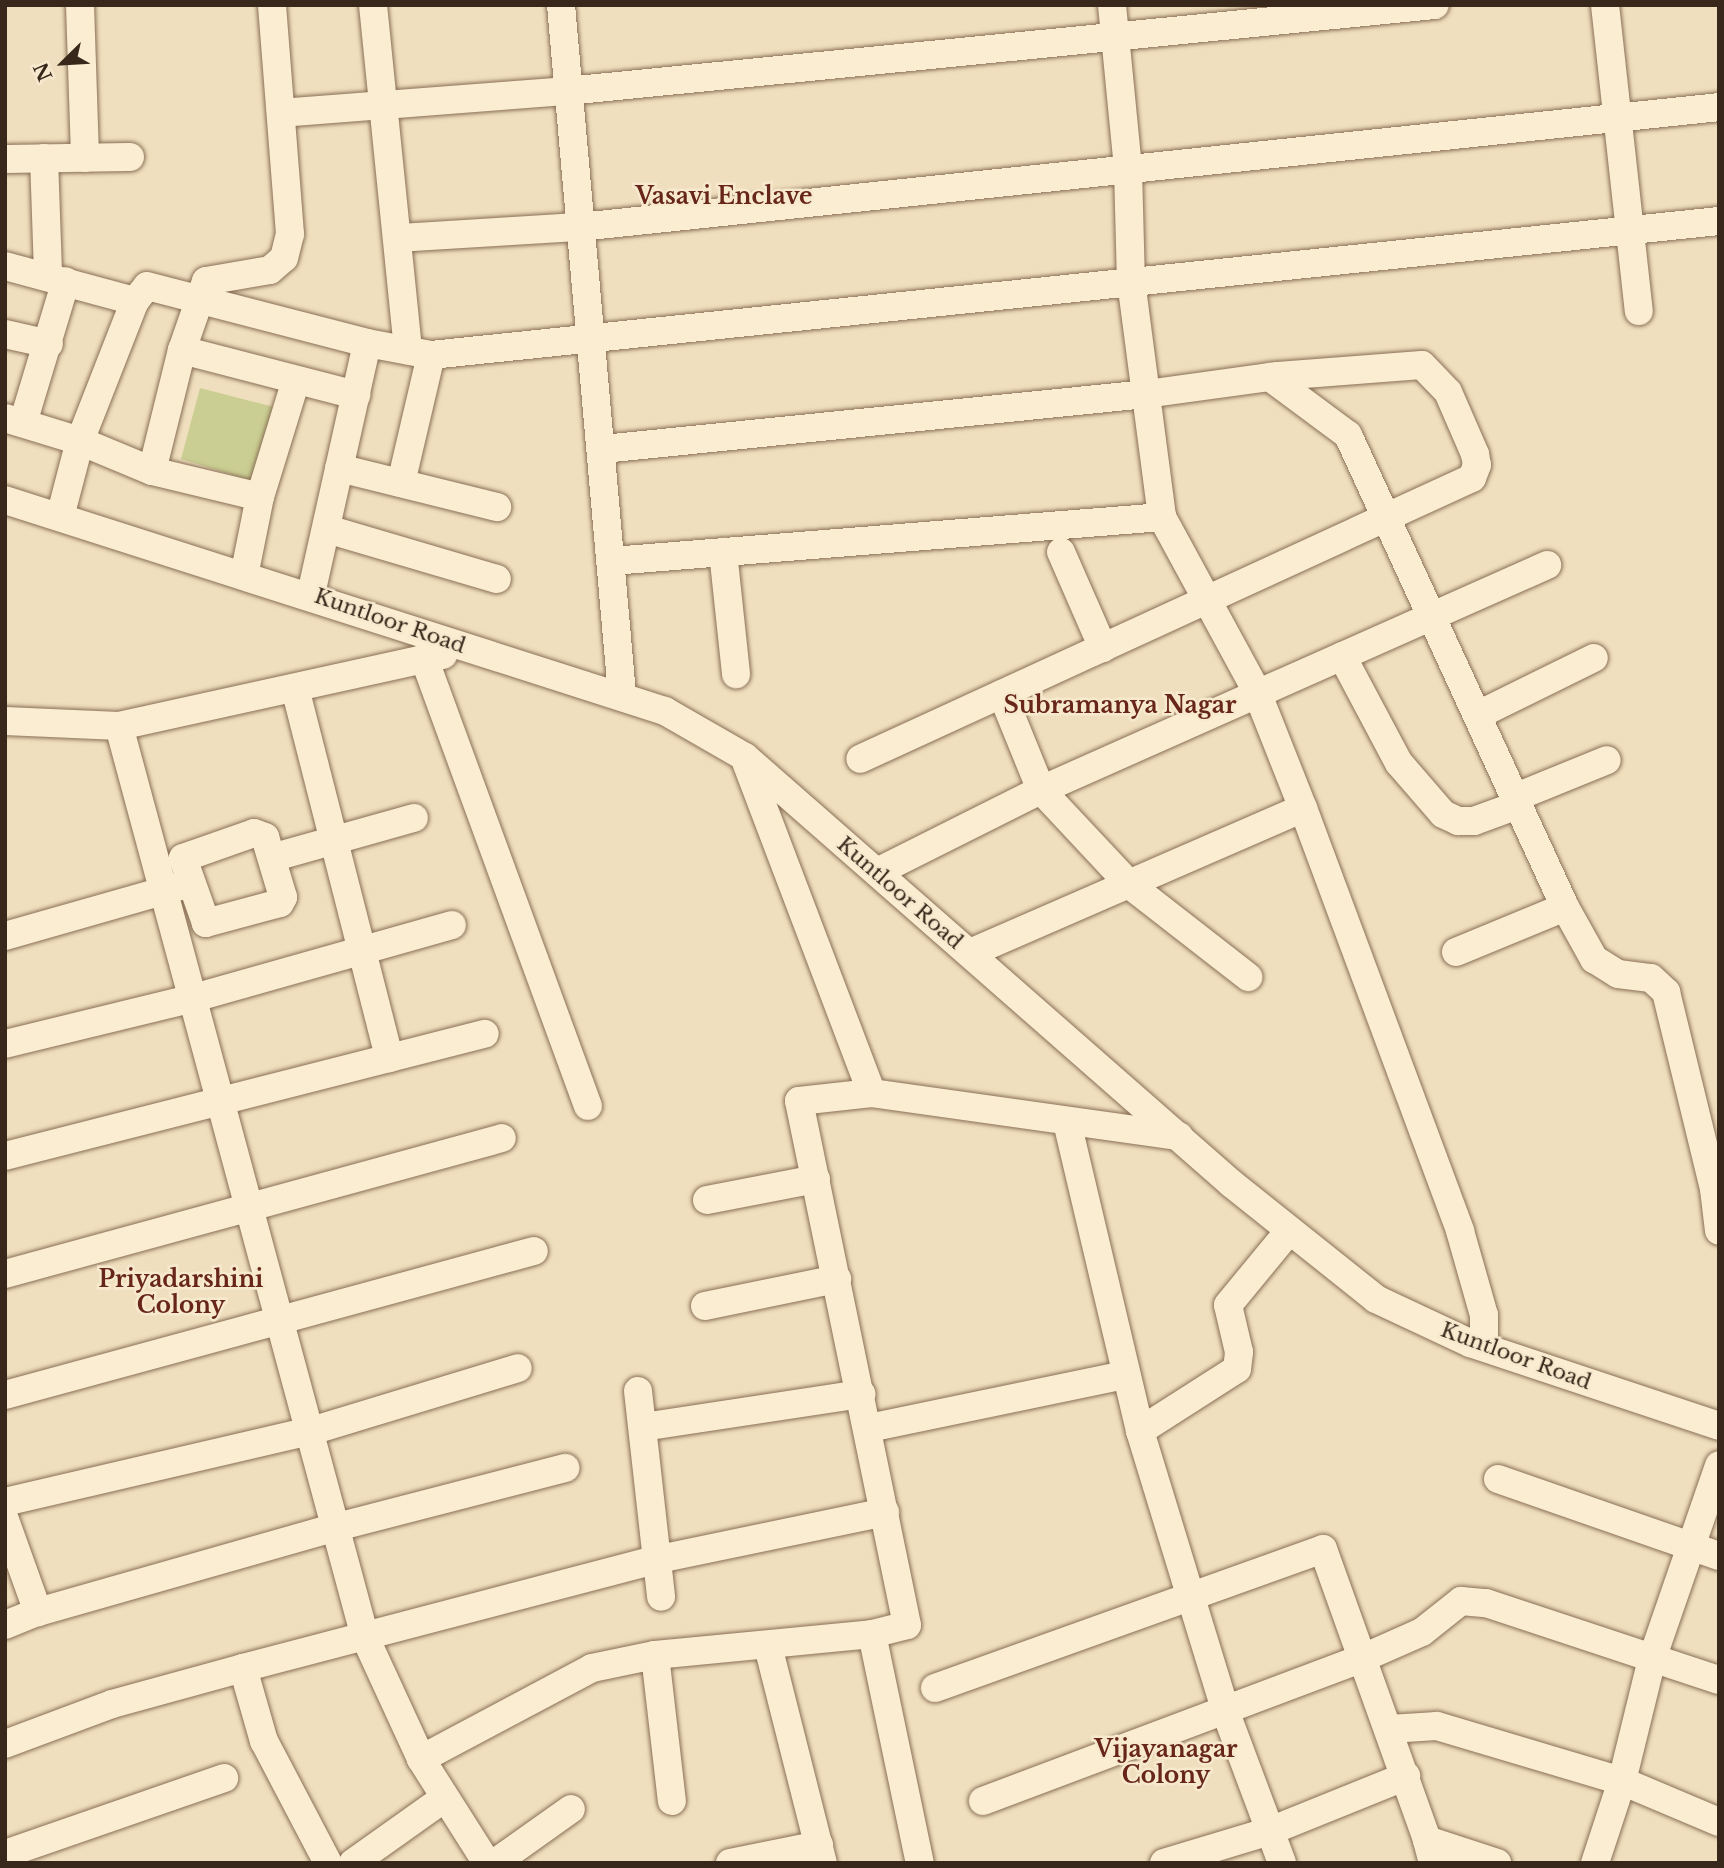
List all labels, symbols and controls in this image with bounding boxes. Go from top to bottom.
north arrow [28,28,98,98]
text: N [29,59,57,85]
district label: Vasavi Enclave [635,182,813,210]
street label: Kuntloor Road [311,583,469,659]
district label: Subramanya Nagar [1004,691,1236,719]
street label: Kuntloor Road [832,831,968,955]
district label: Priyadarshini Colony [99,1265,263,1319]
street label: Kuntloor Road [1437,1317,1595,1395]
district label: Vijayanagar Colony [1094,1735,1238,1789]

